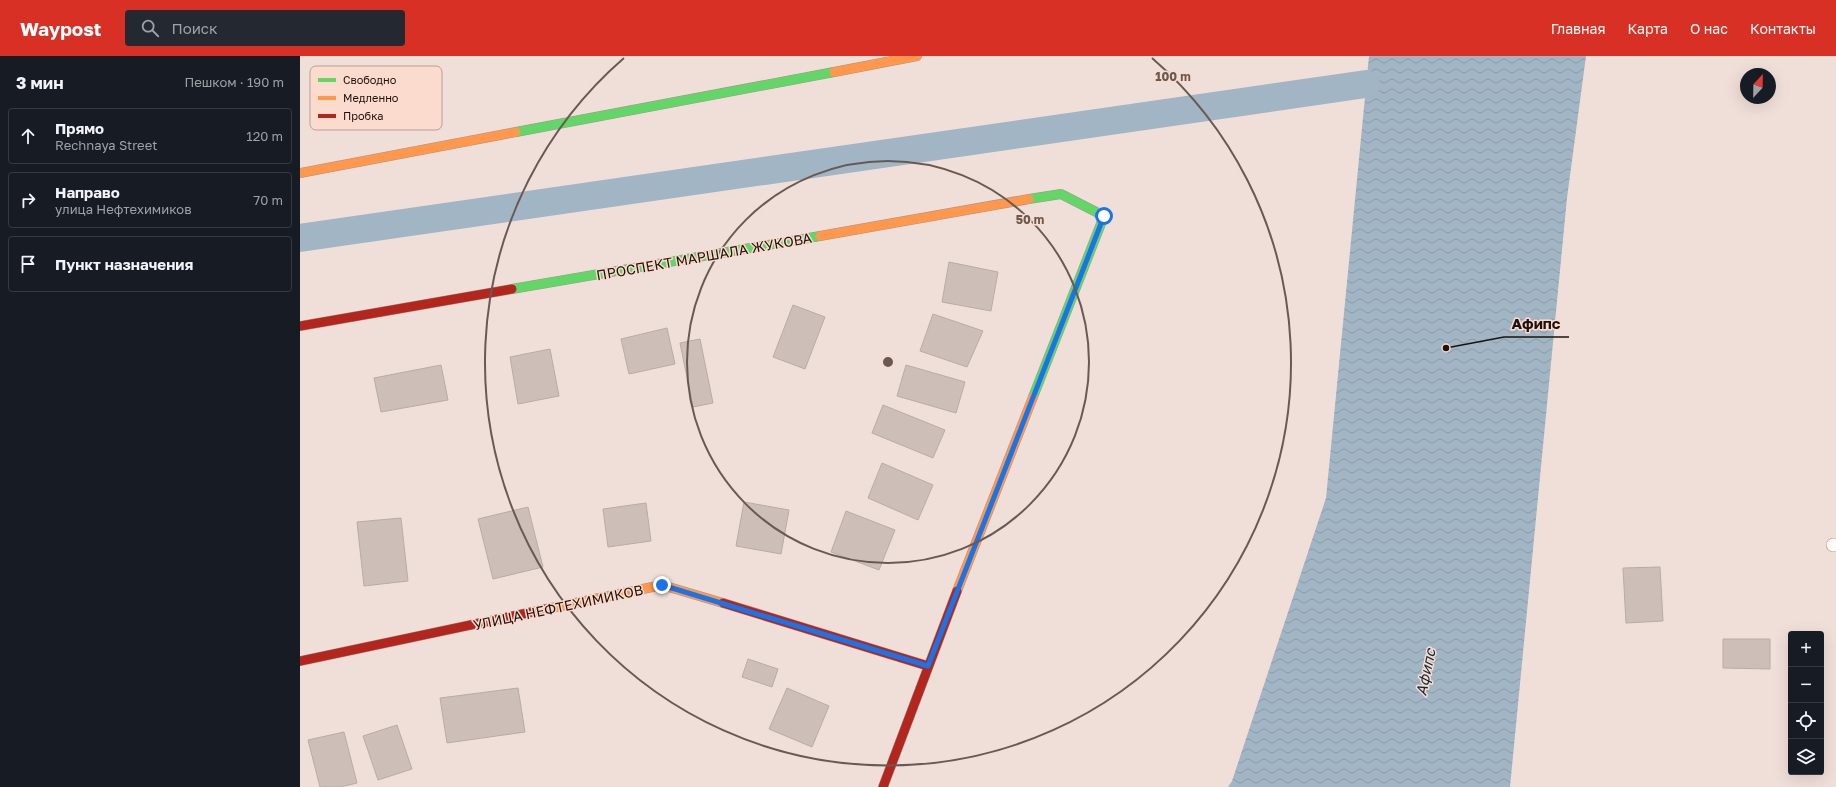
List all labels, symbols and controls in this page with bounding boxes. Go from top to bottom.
search box [125,10,405,46]
text: Waypost [20,17,101,40]
icon: search [139,17,161,39]
text: Поиск [171,19,218,37]
text: Главная [1551,20,1605,37]
text: Карта [1627,20,1668,37]
text: О нас [1690,20,1728,37]
text: Контакты [1750,20,1816,37]
legend [310,66,442,130]
north arrow [1740,68,1776,104]
text: 100 m [1155,69,1191,84]
text: 3 мин [16,72,64,93]
text: Свободно [343,73,397,86]
text: Пешком · 190 m [184,74,284,90]
text: Медленно [343,91,399,104]
text: Пробка [343,109,384,122]
text: Прямо [55,119,104,137]
icon: ahead [17,125,39,147]
text: 120 m [246,128,283,144]
text: Rechnaya Street [55,137,157,153]
text: Направо [55,183,120,201]
icon: right [17,189,39,211]
text: 70 m [253,192,283,208]
text: улица Нефтехимиков [55,201,192,217]
route start [1095,207,1113,225]
text: 50 m [1016,212,1044,227]
street label: ПРОСПЕКТ МАРШАЛА ЖУКОВА [595,229,814,283]
icon: arrive [17,253,39,275]
text: Пункт назначения [55,255,193,273]
callout: Афипс [1504,310,1569,337]
text: Афипс [1512,314,1561,332]
centre of rings [881,355,895,369]
route end [653,576,671,594]
street label: УЛИЦА НЕФТЕХИМИКОВ [472,581,644,633]
map controls [1788,631,1824,775]
button: + [1788,631,1824,667]
water label: Афипс [1411,646,1439,697]
button: − [1788,667,1824,703]
button: locate [1788,703,1824,739]
button: layers [1788,739,1824,775]

